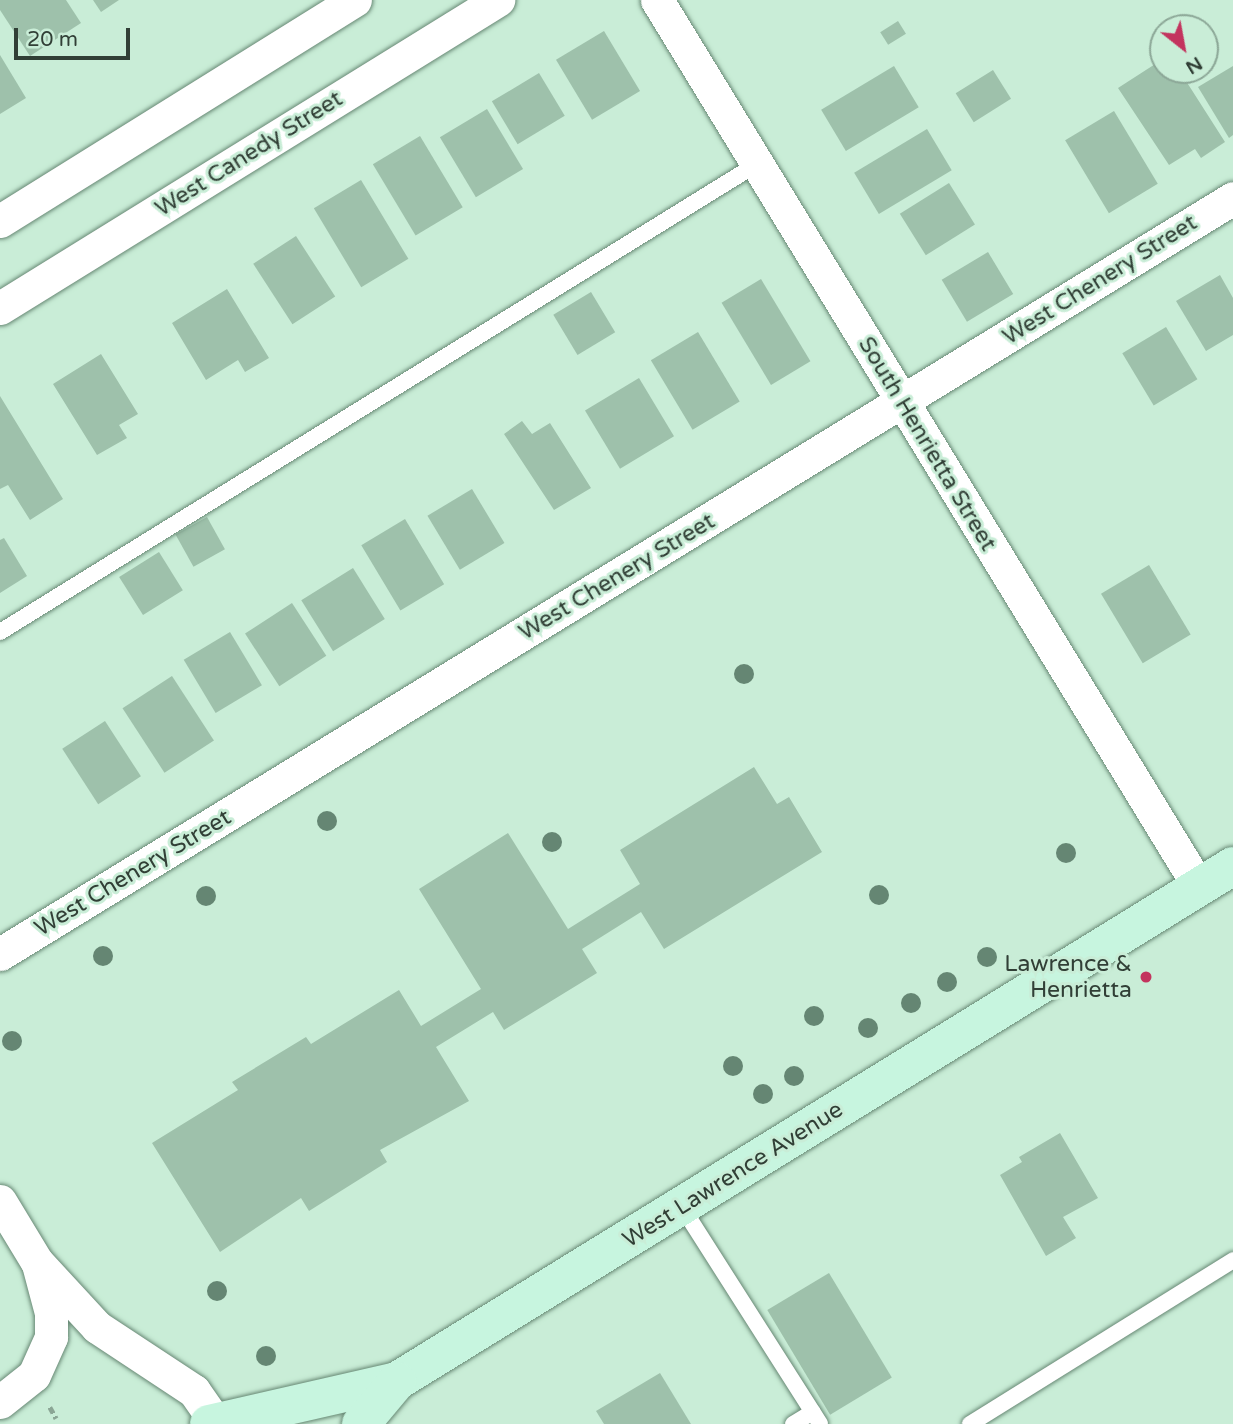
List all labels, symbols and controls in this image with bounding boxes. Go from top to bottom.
scale bar [18,14,133,58]
north arrow [1149,14,1219,84]
text: 20 m [27,27,78,52]
text: N [1182,52,1206,79]
street label: West Canedy Street [150,85,348,223]
street label: West Chenery Street [998,209,1202,351]
street label: South Henrietta Street [852,332,1002,556]
street label: West Chenery Street [514,508,720,646]
street label: West Chenery Street [30,804,236,942]
place label: Lawrence & Henrietta [1004,950,1132,1004]
marker: Lawrence & Henrietta [1138,969,1154,985]
street label: West Lawrence Avenue [618,1096,848,1254]

